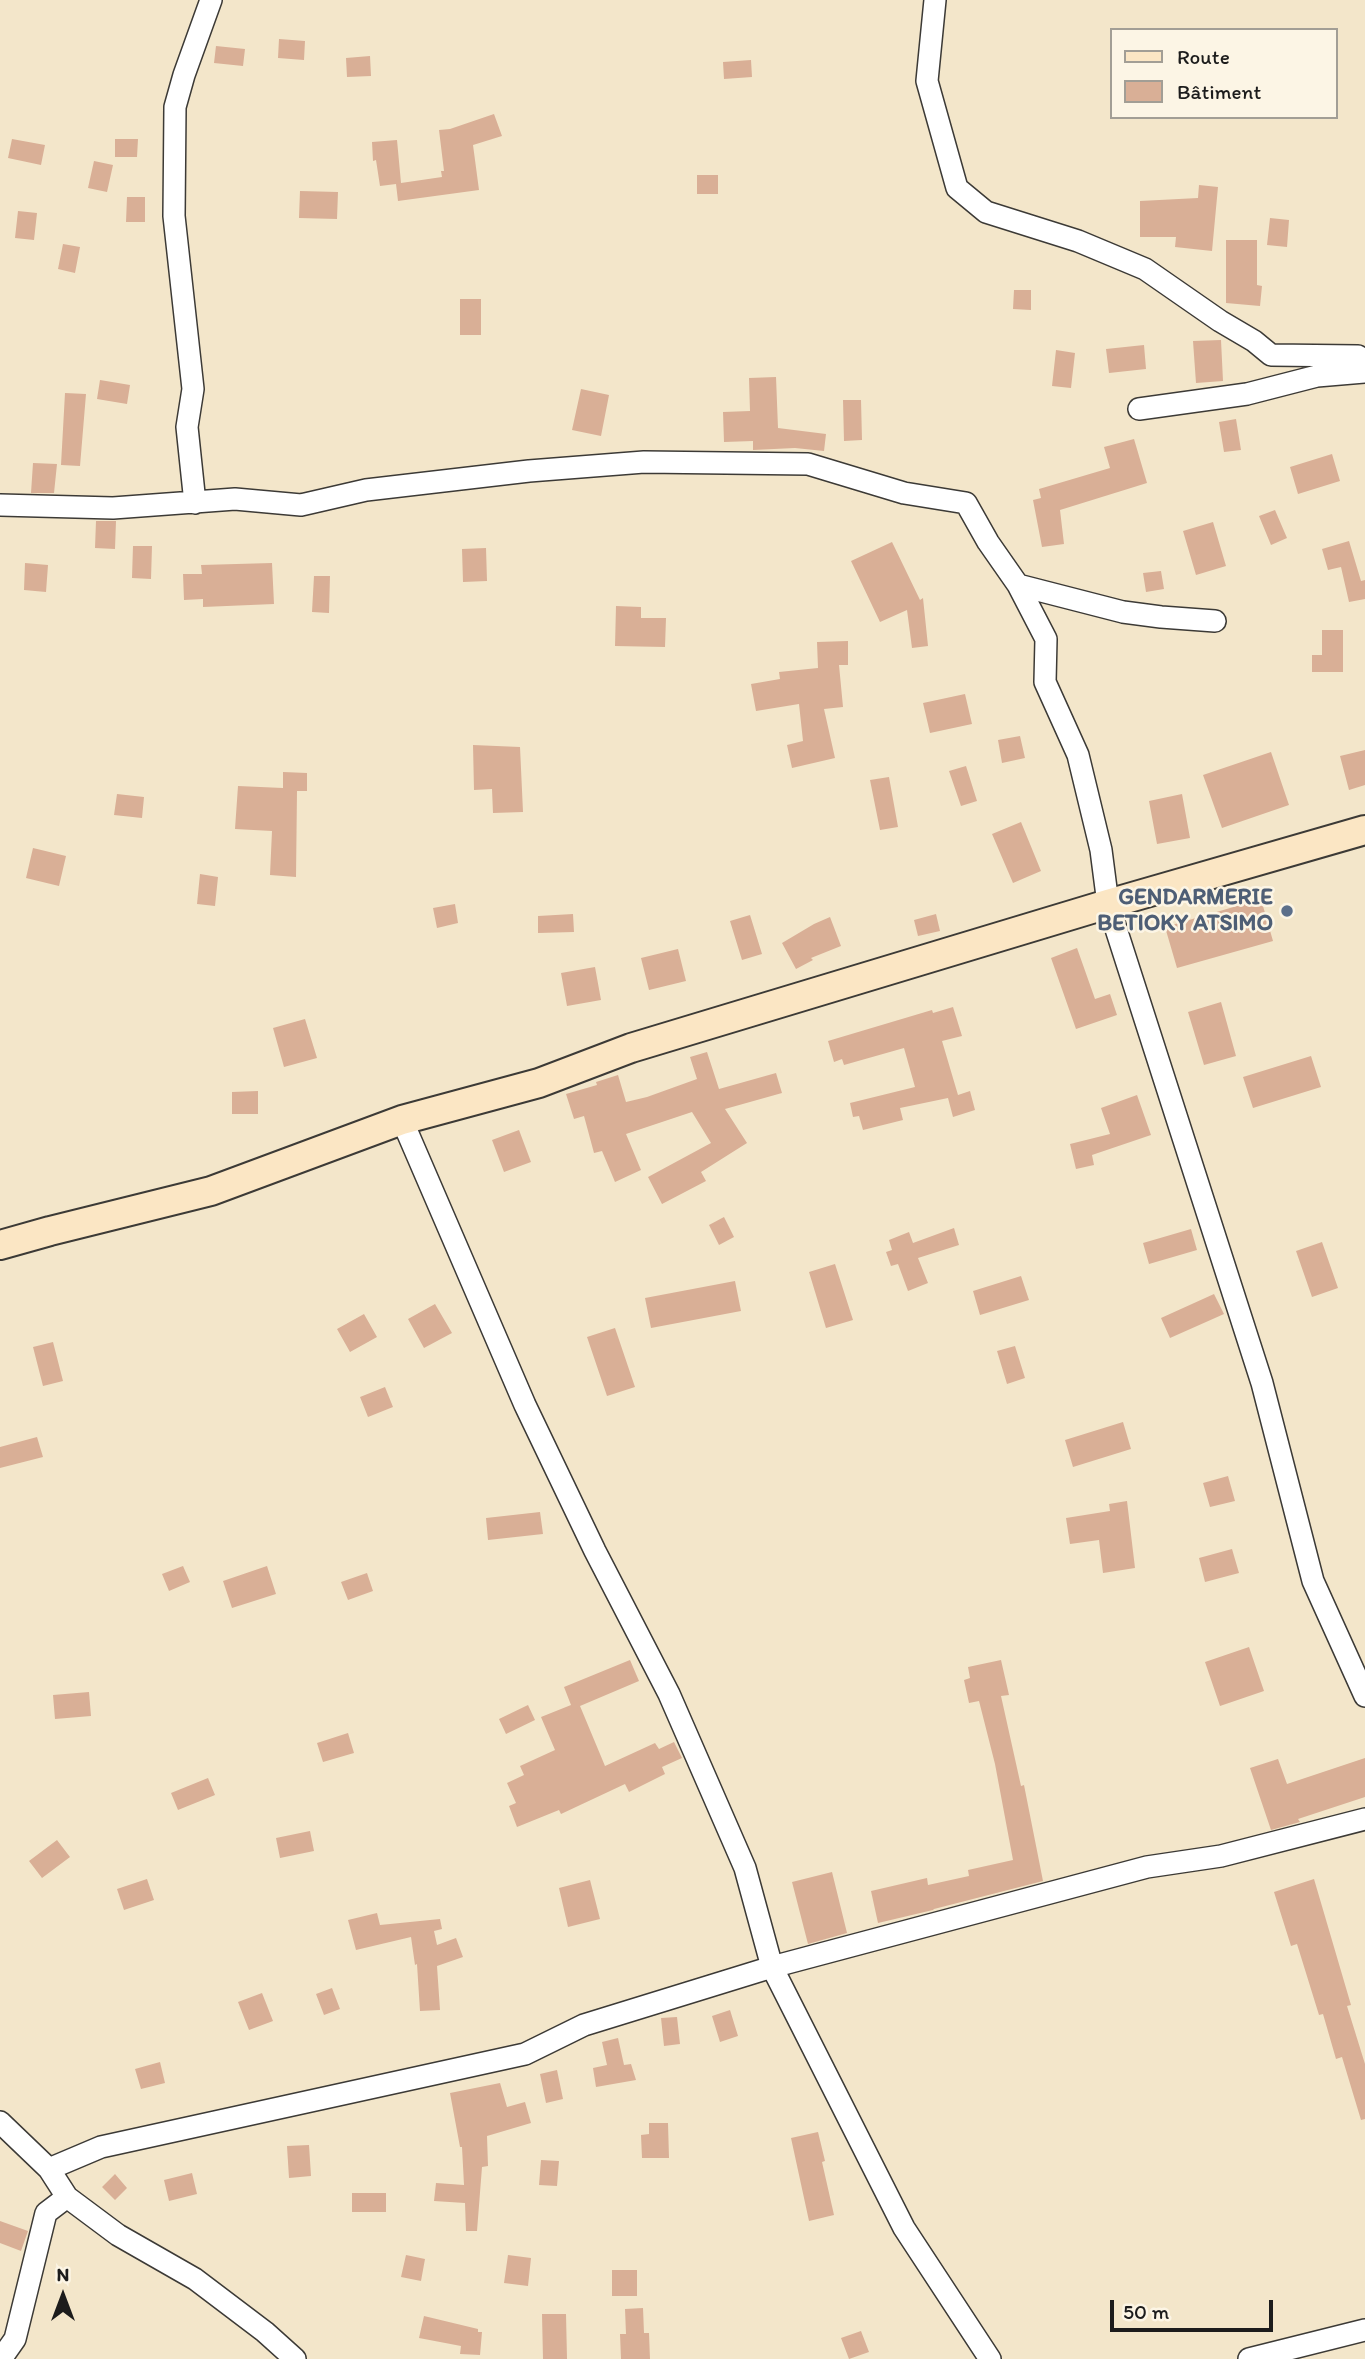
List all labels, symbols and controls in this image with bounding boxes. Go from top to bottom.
legend [1110,28,1337,119]
text: Route [1177,44,1230,69]
text: Bâtiment [1177,79,1261,104]
place label: GENDARMERIE BETIOKY ATSIMO [1097,884,1273,938]
marker: GENDARMERIE BETIOKY ATSIMO [1279,903,1295,919]
north arrow [28,2261,98,2331]
text: N [57,2263,69,2286]
scale bar [1113,2286,1276,2330]
text: 50 m [1123,2299,1169,2324]

